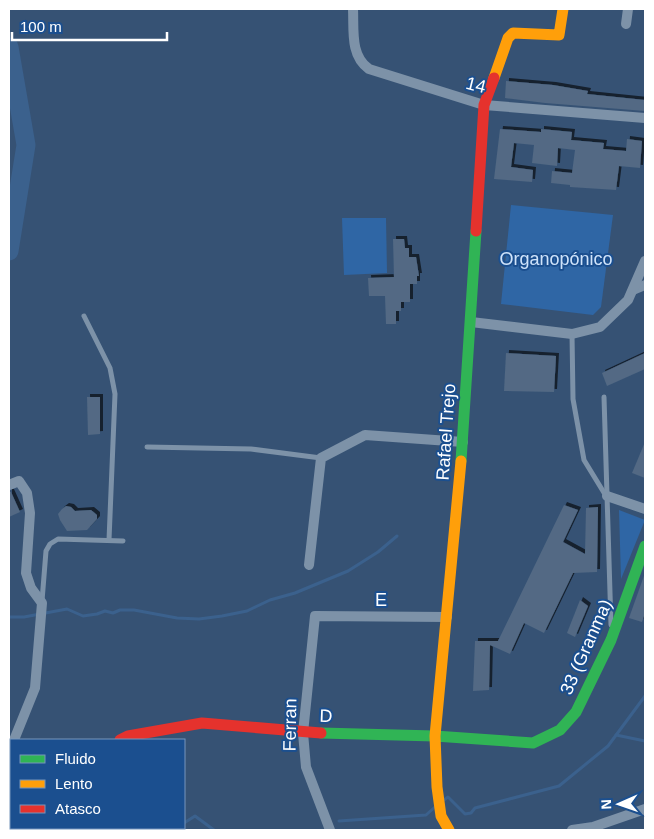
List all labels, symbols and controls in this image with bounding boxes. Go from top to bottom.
scale bar [12,10,168,42]
text: 100 m [20,18,62,35]
street label: 14 [464,73,488,97]
park label: Organopónico [499,249,613,269]
street label: Rafael Trejo [433,383,459,481]
street label: E [375,590,387,610]
street label: 33 (Granma) [556,596,616,698]
street label: Ferran [280,698,300,752]
street label: D [319,706,333,726]
legend [10,739,185,829]
text: Fluido [55,750,96,767]
text: Lento [55,775,93,792]
north arrow [594,779,644,829]
text: N [598,799,614,810]
text: Atasco [55,800,101,817]

